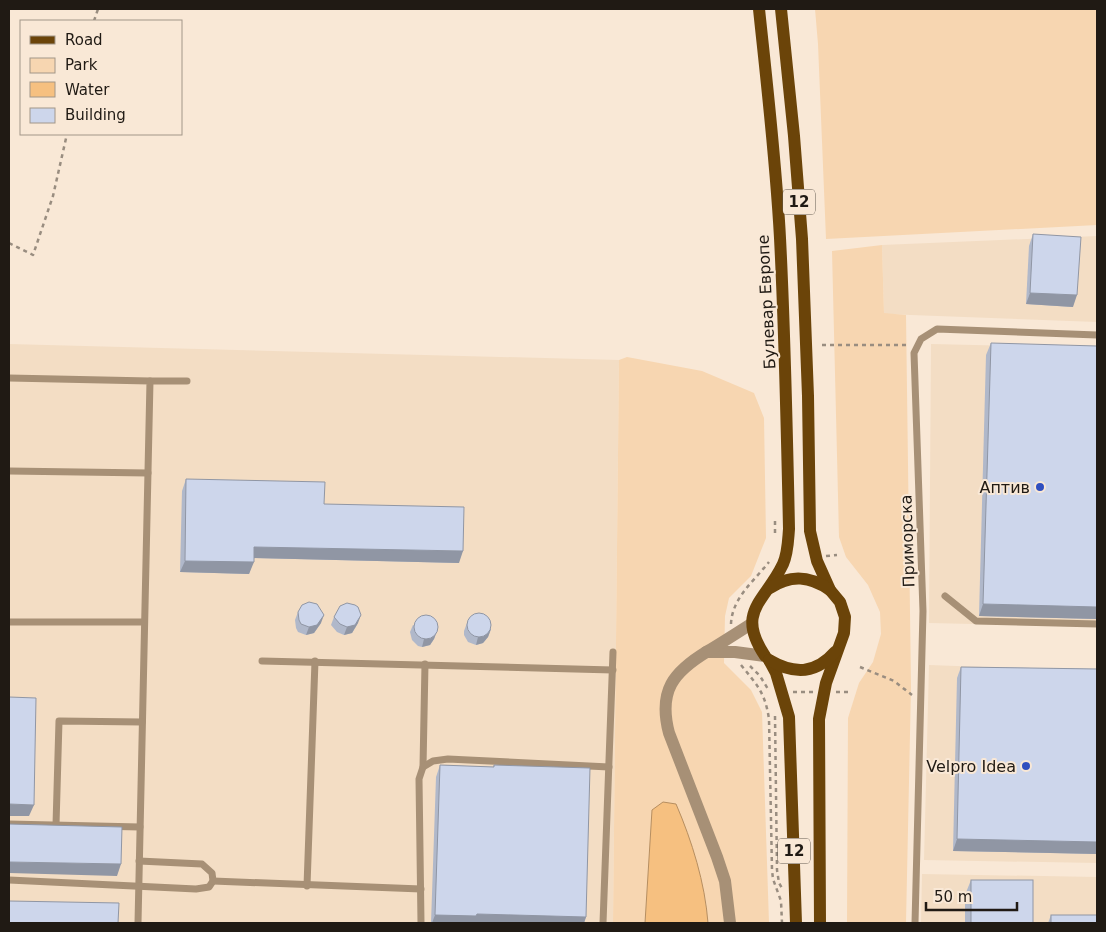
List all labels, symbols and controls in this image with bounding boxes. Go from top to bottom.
legend [20,20,182,135]
text: Road [65,31,103,49]
text: Park [65,56,98,74]
text: Water [65,81,110,99]
text: Building [65,106,126,124]
road number: 12 [783,190,815,214]
street label: Булевар Европе [753,234,780,370]
place label: Аптив [979,478,1030,497]
marker: Аптив [1034,481,1046,493]
street label: Приморска [896,494,919,588]
place label: Velpro Idea [926,757,1016,776]
marker: Velpro Idea [1020,760,1032,772]
road number: 12 [778,838,810,864]
scale bar [926,880,1017,912]
text: 50 m [934,888,972,906]

